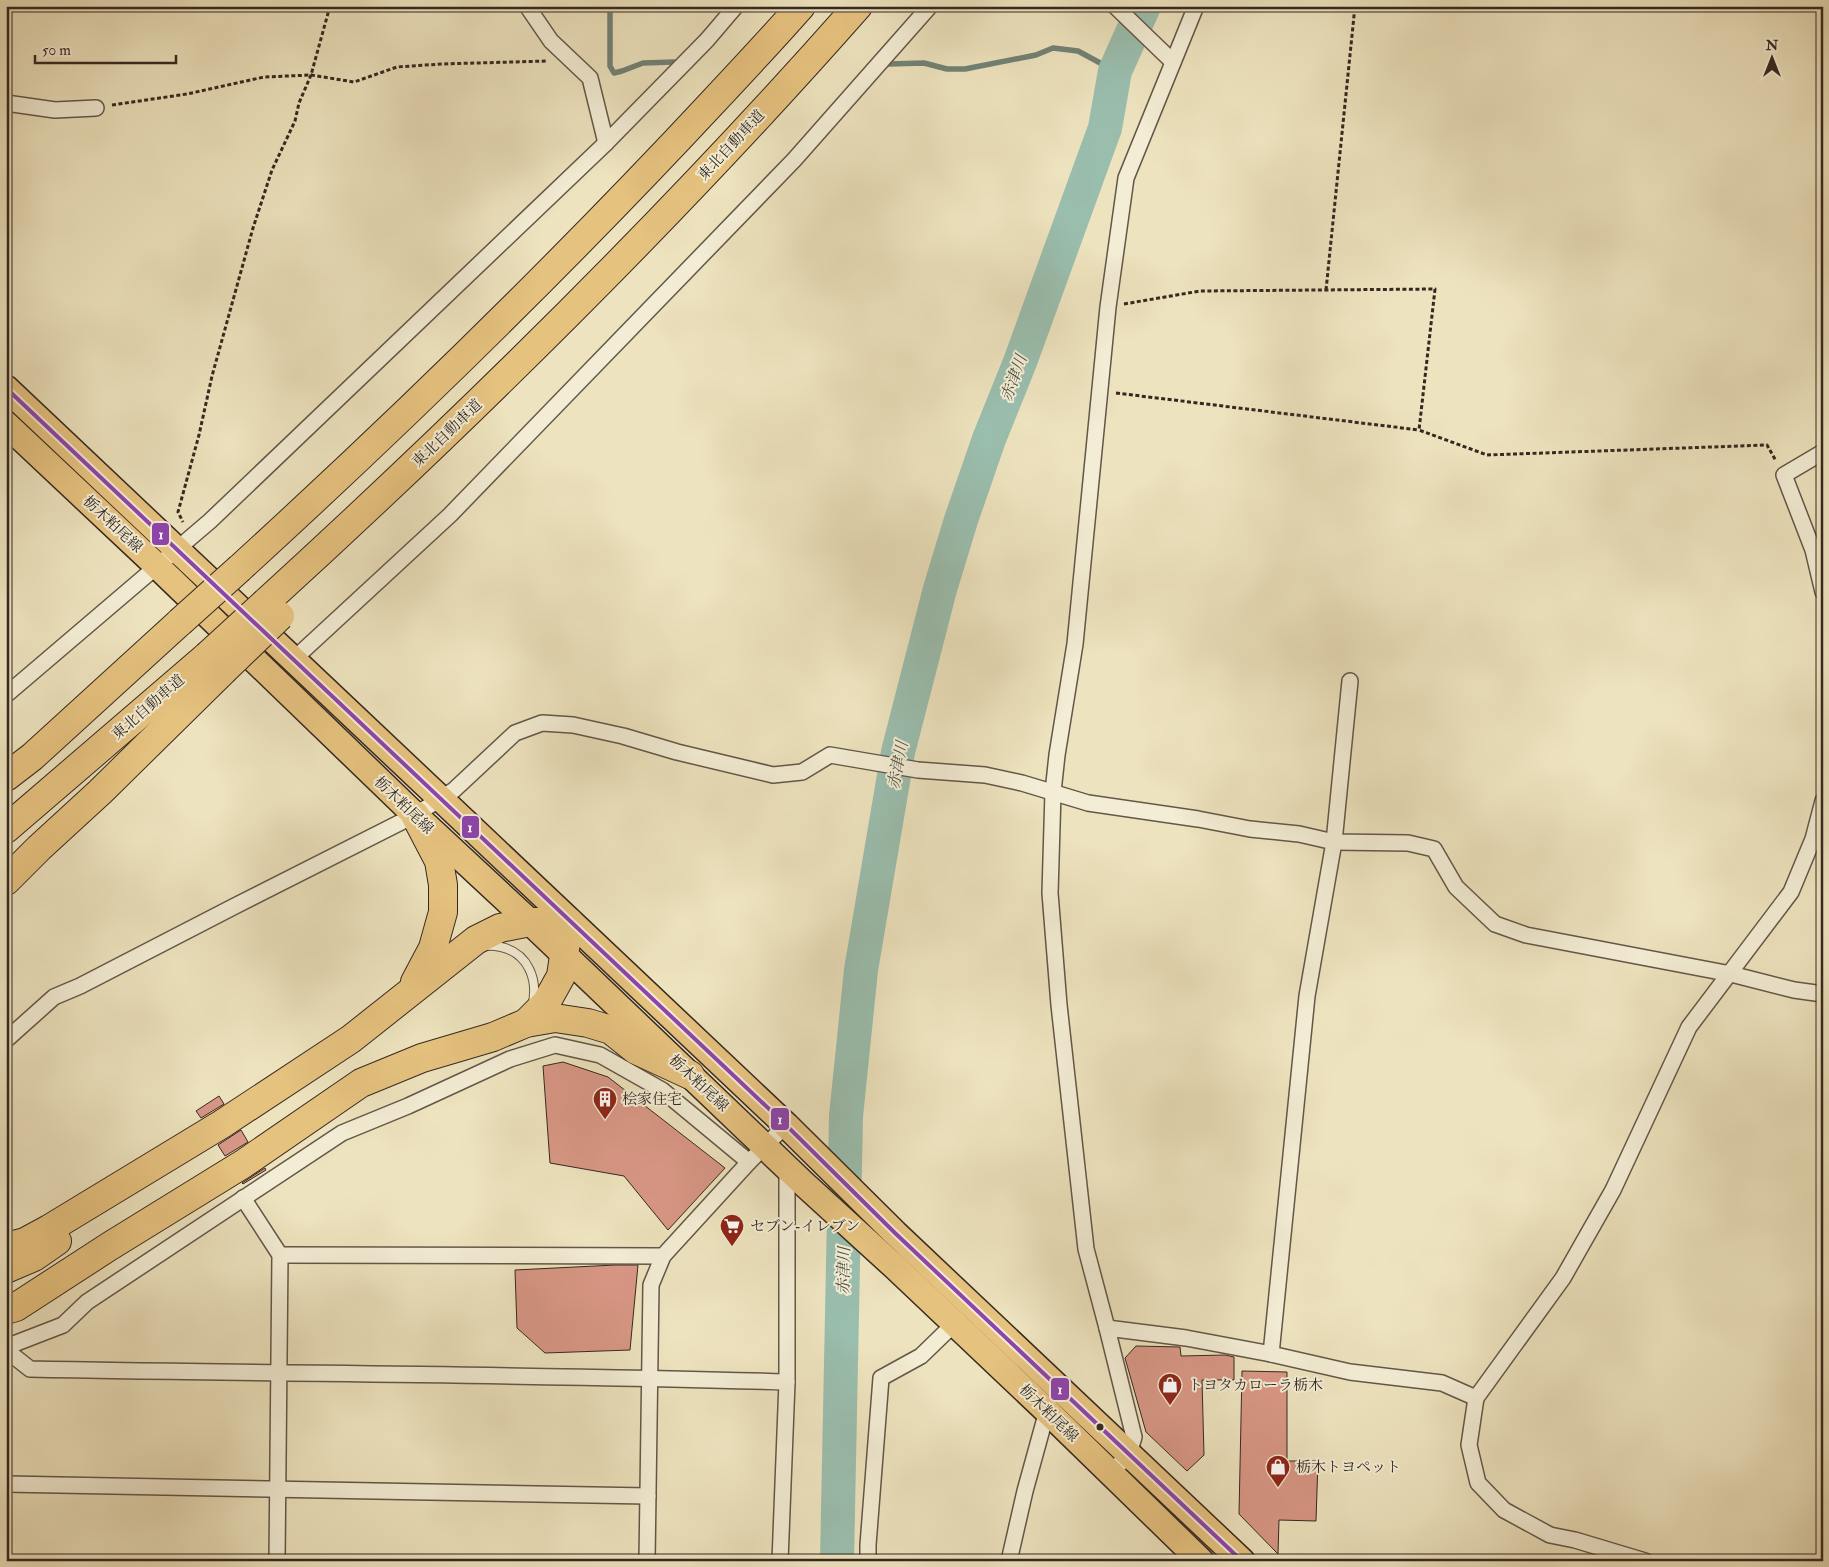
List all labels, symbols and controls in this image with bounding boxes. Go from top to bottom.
scale bar [35,32,176,64]
north arrow [1746,32,1796,82]
text: N [1765,37,1779,54]
text: 50 m [42,41,71,60]
street label: 東北自動車道 [694,106,769,185]
water label: 赤津川 [996,350,1032,404]
street label: 東北自動車道 [408,395,486,471]
street label: 栃木粕尾線 [79,492,147,557]
line badge: 1 [151,522,170,546]
text: 1 [159,526,164,543]
street label: 東北自動車道 [108,671,189,744]
water label: 赤津川 [884,738,913,791]
street label: 栃木粕尾線 [370,772,437,838]
line badge: 1 [461,815,480,839]
text: 1 [468,819,473,836]
street label: 栃木粕尾線 [665,1051,733,1116]
building icon: 桧家住宅 [592,1086,618,1120]
place label: 桧家住宅 [622,1090,682,1109]
line badge: 1 [770,1107,790,1131]
text: 1 [778,1111,783,1128]
supermarket icon: セブン-イレブン [719,1213,745,1247]
place label: セブン-イレブン [750,1217,860,1236]
water label: 赤津川 [834,1245,854,1295]
shop icon: トヨタカローラ栃木 [1157,1372,1183,1406]
place label: トヨタカローラ栃木 [1188,1376,1323,1395]
line badge: 1 [1050,1377,1070,1401]
street label: 栃木粕尾線 [1015,1380,1082,1446]
text: 1 [1058,1381,1063,1398]
unlabelled marker [1095,1422,1105,1432]
shop icon: 栃木トヨペット [1265,1454,1291,1488]
place label: 栃木トヨペット [1296,1458,1401,1477]

